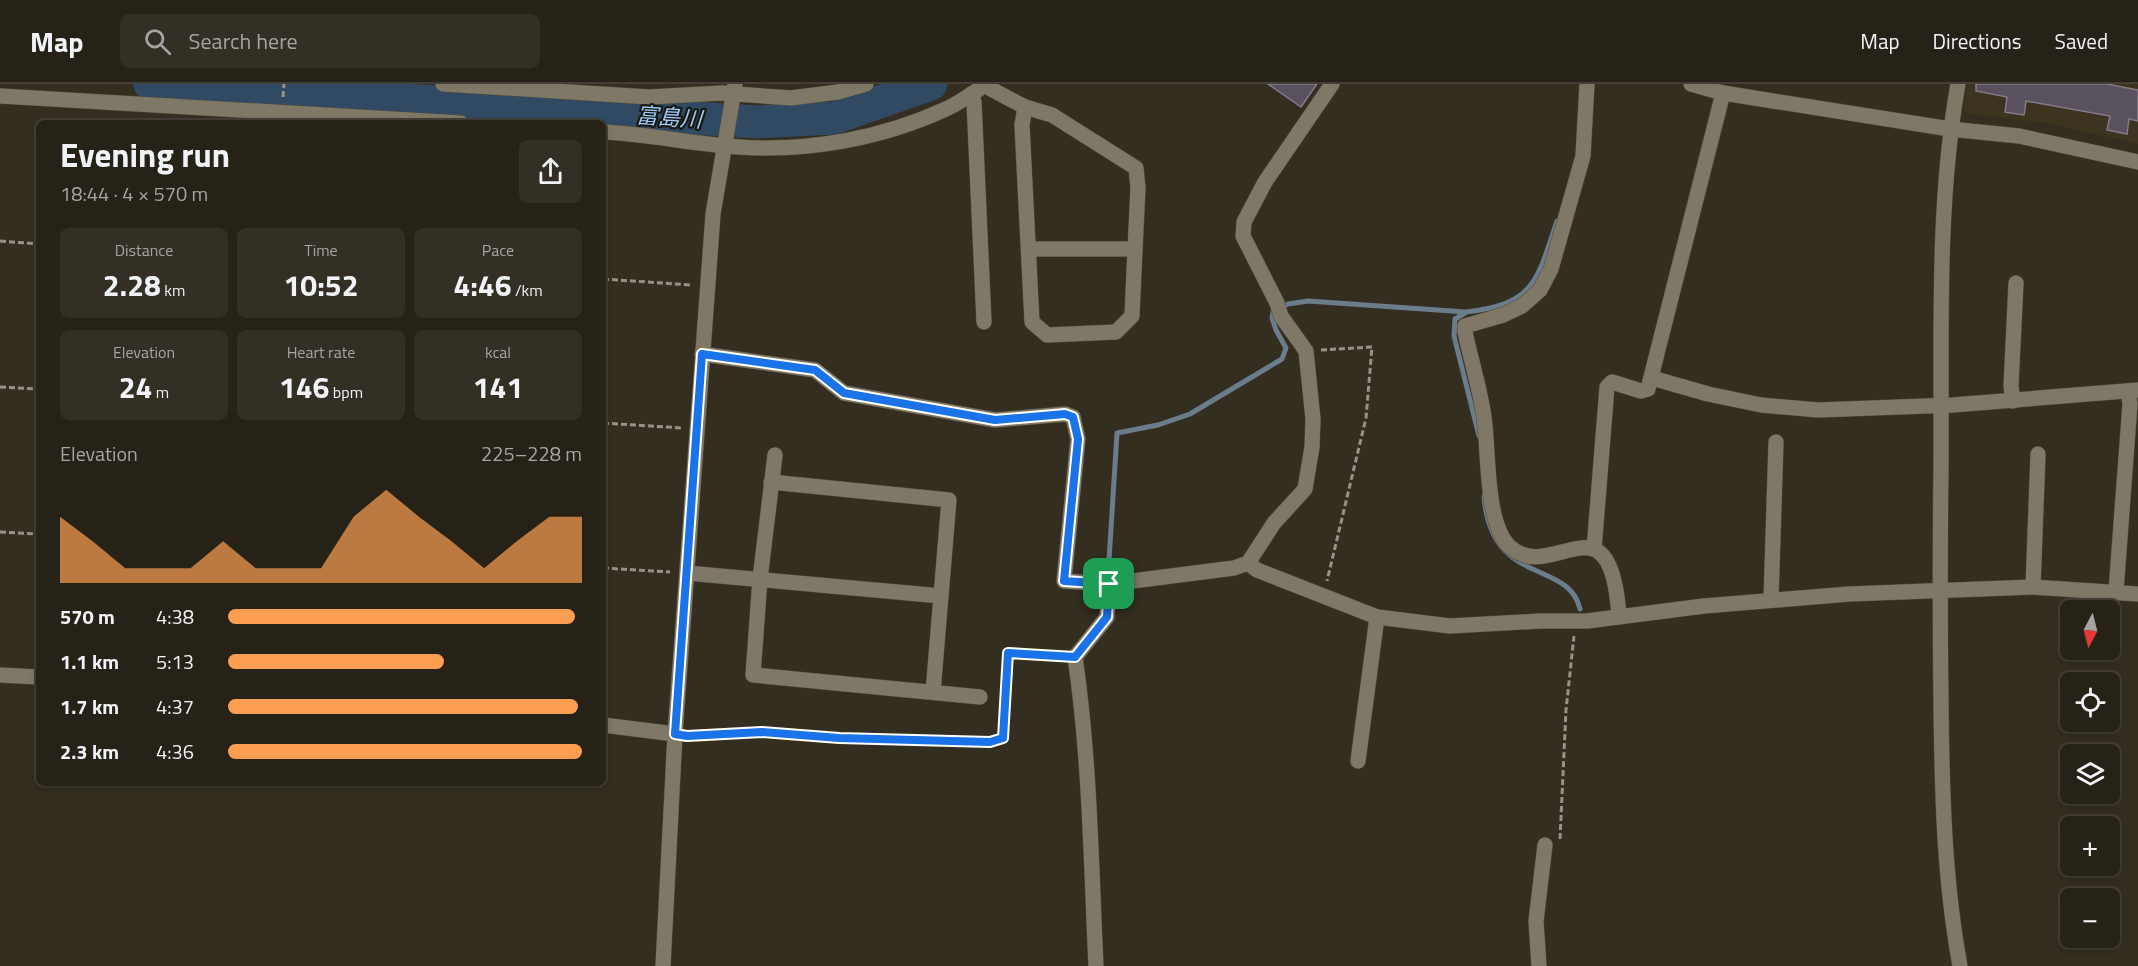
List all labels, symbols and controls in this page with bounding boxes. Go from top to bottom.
search box [120,14,540,68]
text: Map [30,20,84,63]
text: Search here [189,24,298,58]
icon: search [141,25,174,58]
text: Map [1860,25,1900,57]
text: Directions [1933,25,2022,57]
text: Saved [2055,25,2108,57]
water label: 富島川 [635,98,705,136]
text: Evening run [60,130,230,180]
button: share [519,140,582,203]
text: 18:44 · 4 × 570 m [60,178,208,209]
text: Distance [115,238,173,262]
text: Time [304,238,338,262]
text: Pace [482,238,514,262]
text: 2.28 [103,262,161,308]
text: 10:52 [284,262,358,308]
text: 4:46 [453,262,511,308]
text: km [161,278,185,302]
text: /km [511,278,543,302]
text: Elevation [113,340,175,364]
text: Heart rate [287,340,355,364]
text: kcal [485,340,511,364]
text: 24 [119,364,152,410]
text: 146 [279,364,329,410]
text: 141 [473,364,523,410]
text: m [152,380,169,404]
text: bpm [329,380,363,404]
text: Elevation [60,438,138,469]
text: 225–228 m [481,438,582,469]
pin [1083,558,1134,609]
icon: arrive [1092,567,1125,600]
north arrow [2060,600,2120,660]
map controls [2060,600,2120,948]
text: 570 m [60,601,115,632]
text: 4:38 [156,601,194,632]
text: 1.1 km [60,646,119,677]
text: 5:13 [156,646,194,677]
button: locate [2060,672,2120,732]
text: 1.7 km [60,691,119,722]
text: 4:37 [156,691,194,722]
text: 2.3 km [60,736,119,767]
text: 4:36 [156,736,194,767]
button: layers [2060,744,2120,804]
button: + [2060,816,2120,876]
button: − [2060,888,2120,948]

